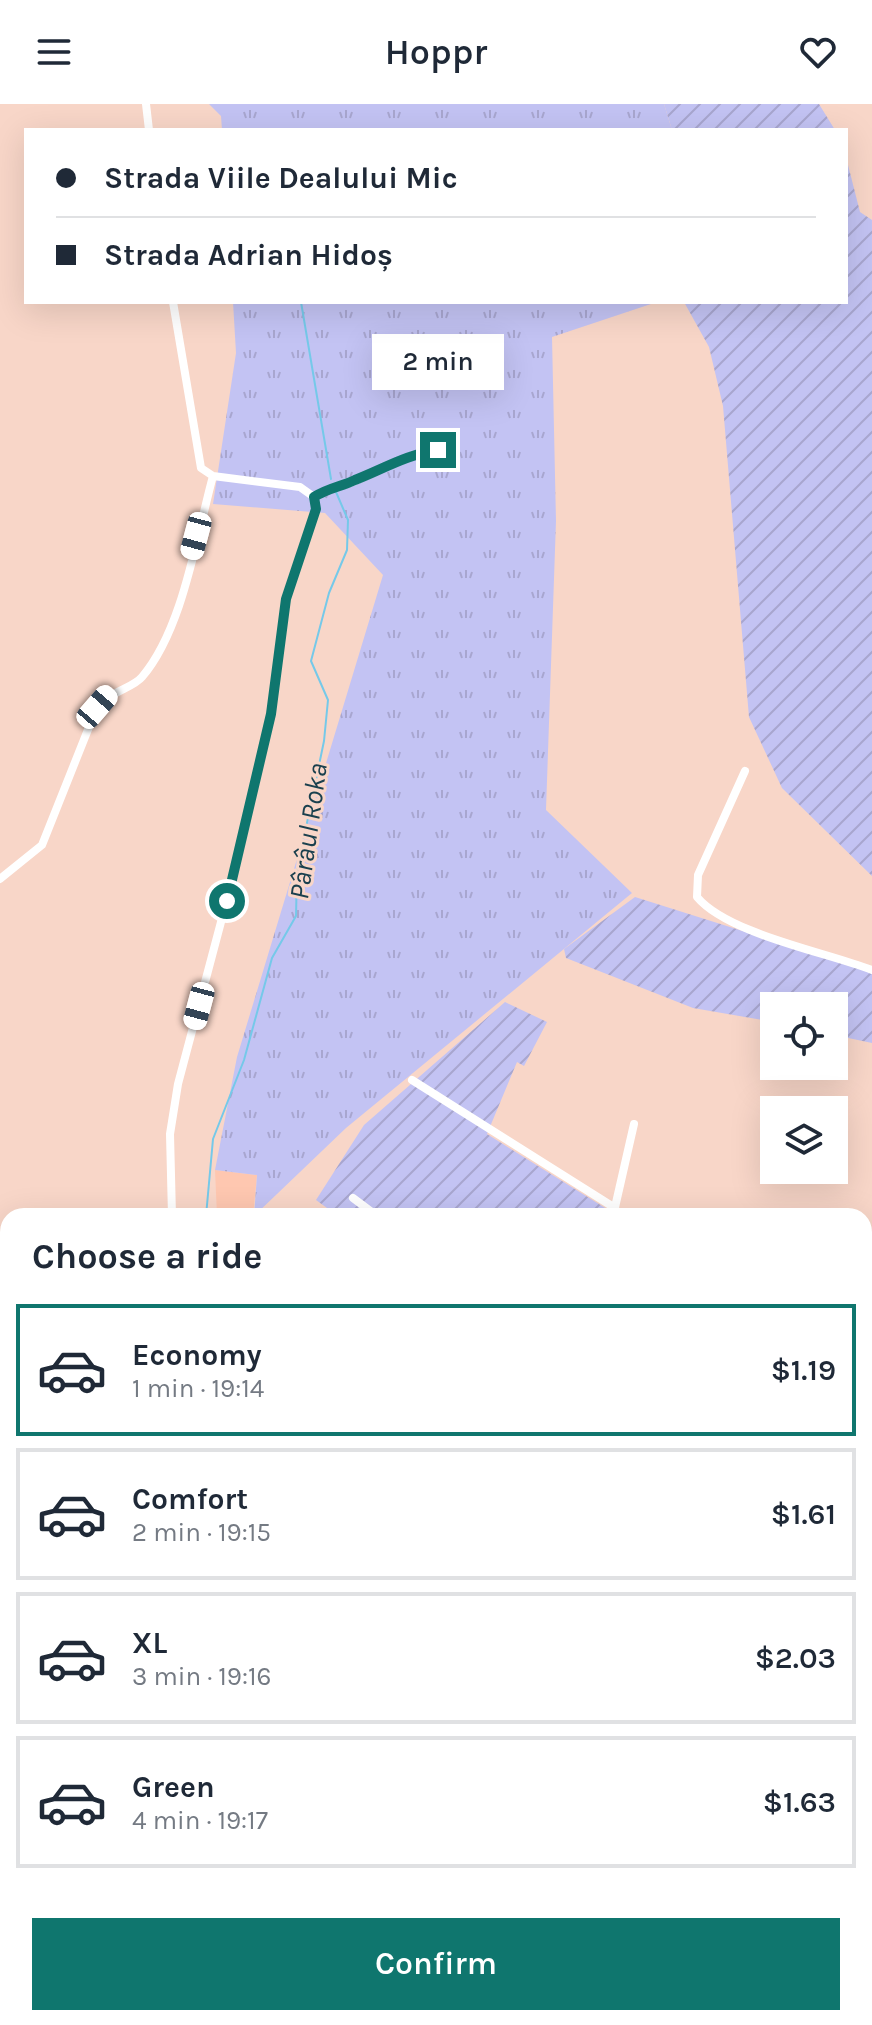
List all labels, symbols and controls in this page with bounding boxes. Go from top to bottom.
icon: menu [32,30,76,74]
icon: heart [796,30,840,74]
text: Hoppr [385,31,487,73]
text: Strada Viile Dealului Mic [104,160,458,196]
text: Strada Adrian Hidoș [104,237,393,273]
callout: 2 min [372,334,504,390]
text: 2 min [403,346,473,377]
route end [420,432,456,468]
car [178,510,214,562]
car [72,681,122,733]
water label: Pârâul Roka [282,761,334,901]
route start [209,883,245,919]
car [181,980,217,1032]
map controls [760,992,848,1184]
button: locate [760,992,848,1080]
button: layers [760,1096,848,1184]
text: Choose a ride [32,1235,262,1277]
icon: car [36,1334,108,1406]
text: Economy [132,1337,262,1373]
text: $1.19 [771,1352,836,1388]
text: 1 min · 19:14 [132,1373,264,1404]
icon: car [36,1478,108,1550]
text: Comfort [132,1481,248,1517]
text: $1.61 [771,1496,836,1532]
text: 2 min · 19:15 [132,1517,271,1548]
icon: car [36,1622,108,1694]
text: XL [132,1625,167,1661]
text: $2.03 [755,1640,836,1676]
text: 3 min · 19:16 [132,1661,271,1692]
icon: car [36,1766,108,1838]
text: Green [132,1769,215,1805]
text: $1.63 [763,1784,836,1820]
text: 4 min · 19:17 [132,1805,268,1836]
button: Confirm [32,1918,840,2010]

